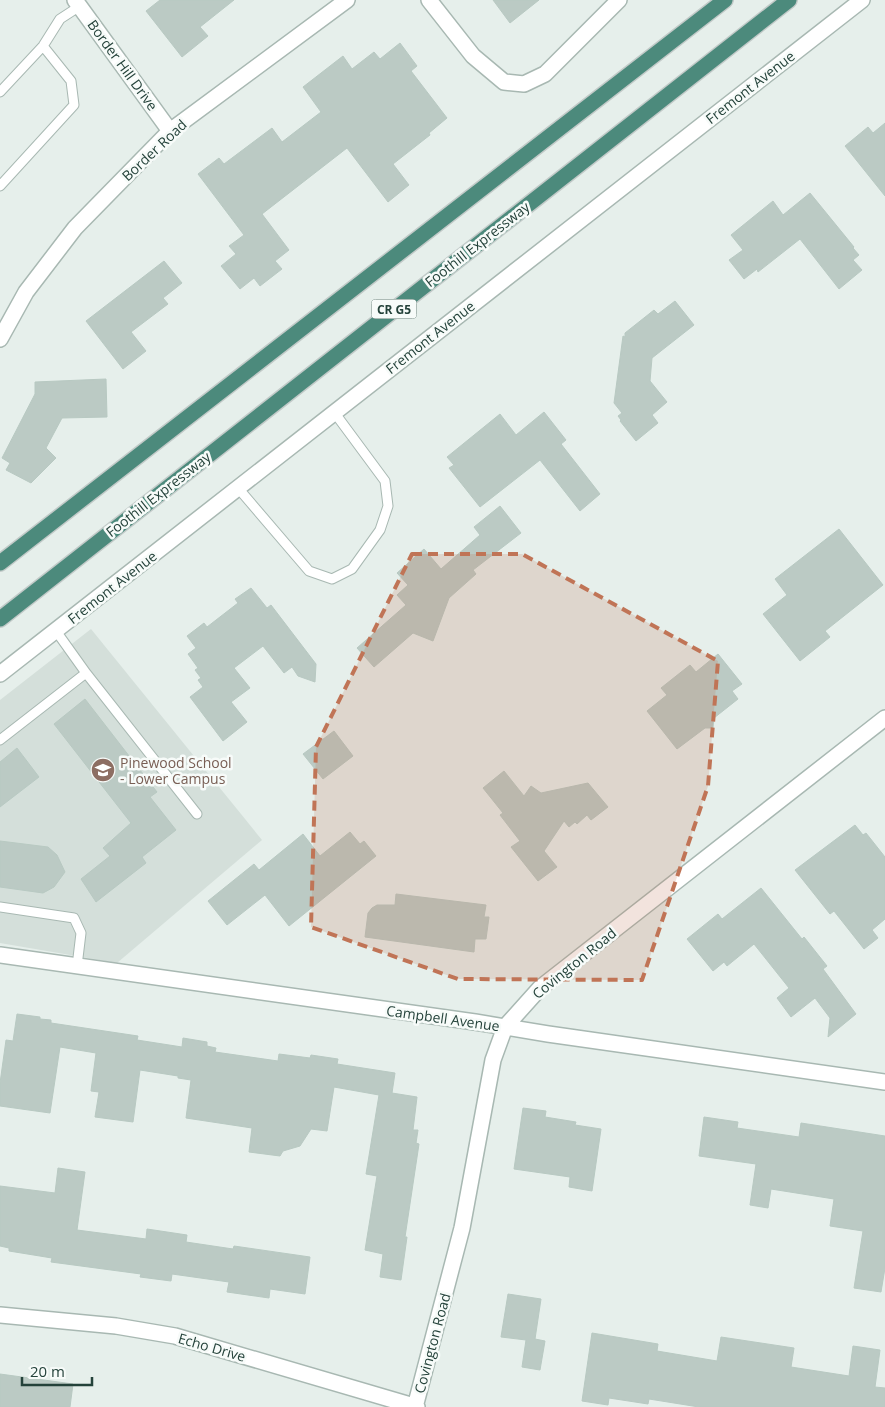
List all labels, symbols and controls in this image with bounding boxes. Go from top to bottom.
street label: Border Hill Drive [84,16,162,114]
street label: Fremont Avenue [702,46,799,128]
street label: Border Road [117,115,191,185]
street label: Foothill Expressway [421,196,534,291]
street label: Fremont Avenue [382,296,479,378]
road number: CR G5 [372,300,416,318]
street label: Foothill Expressway [102,446,215,541]
street label: Fremont Avenue [64,546,161,628]
place label: Pinewood School - Lower Campus [120,753,232,788]
school or university icon: Pinewood School - Lower Campus [90,757,116,783]
street label: Covington Road [528,923,620,1003]
street label: Campbell Avenue [385,1001,501,1035]
street label: Covington Road [409,1291,455,1395]
street label: Echo Drive [176,1328,248,1366]
scale bar [22,1354,92,1386]
text: 20 m [30,1361,65,1381]

